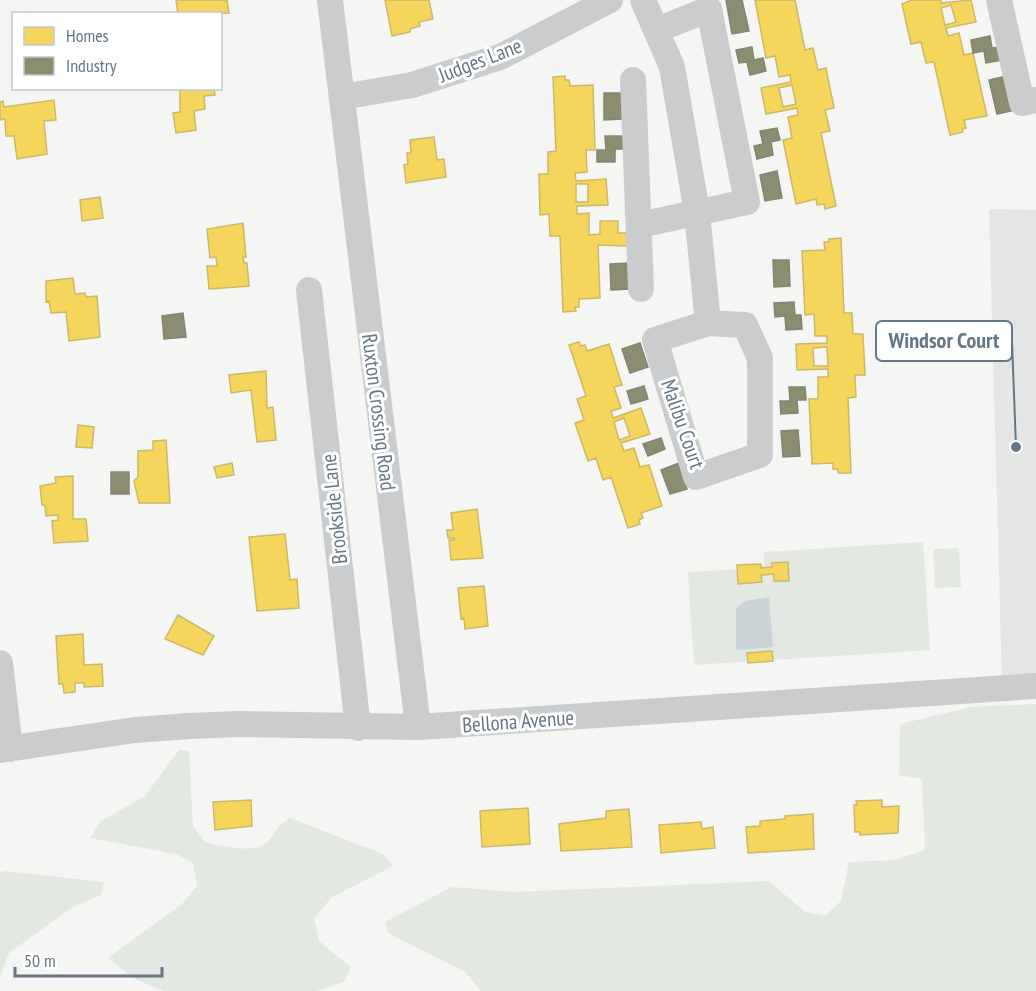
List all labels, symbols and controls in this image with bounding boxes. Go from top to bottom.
legend [12,12,222,90]
text: Homes [66,24,109,47]
street label: Judges Lane [433,32,526,89]
text: Industry [66,54,117,77]
callout: Windsor Court [876,321,1012,361]
text: Windsor Court [888,326,1000,354]
street label: Ruxton Crossing Road [356,332,402,492]
street label: Malibu Court [655,376,711,473]
street label: Brookside Lane [315,453,353,565]
street label: Bellona Avenue [461,704,575,738]
scale bar [15,940,162,978]
text: 50 m [24,949,56,972]

